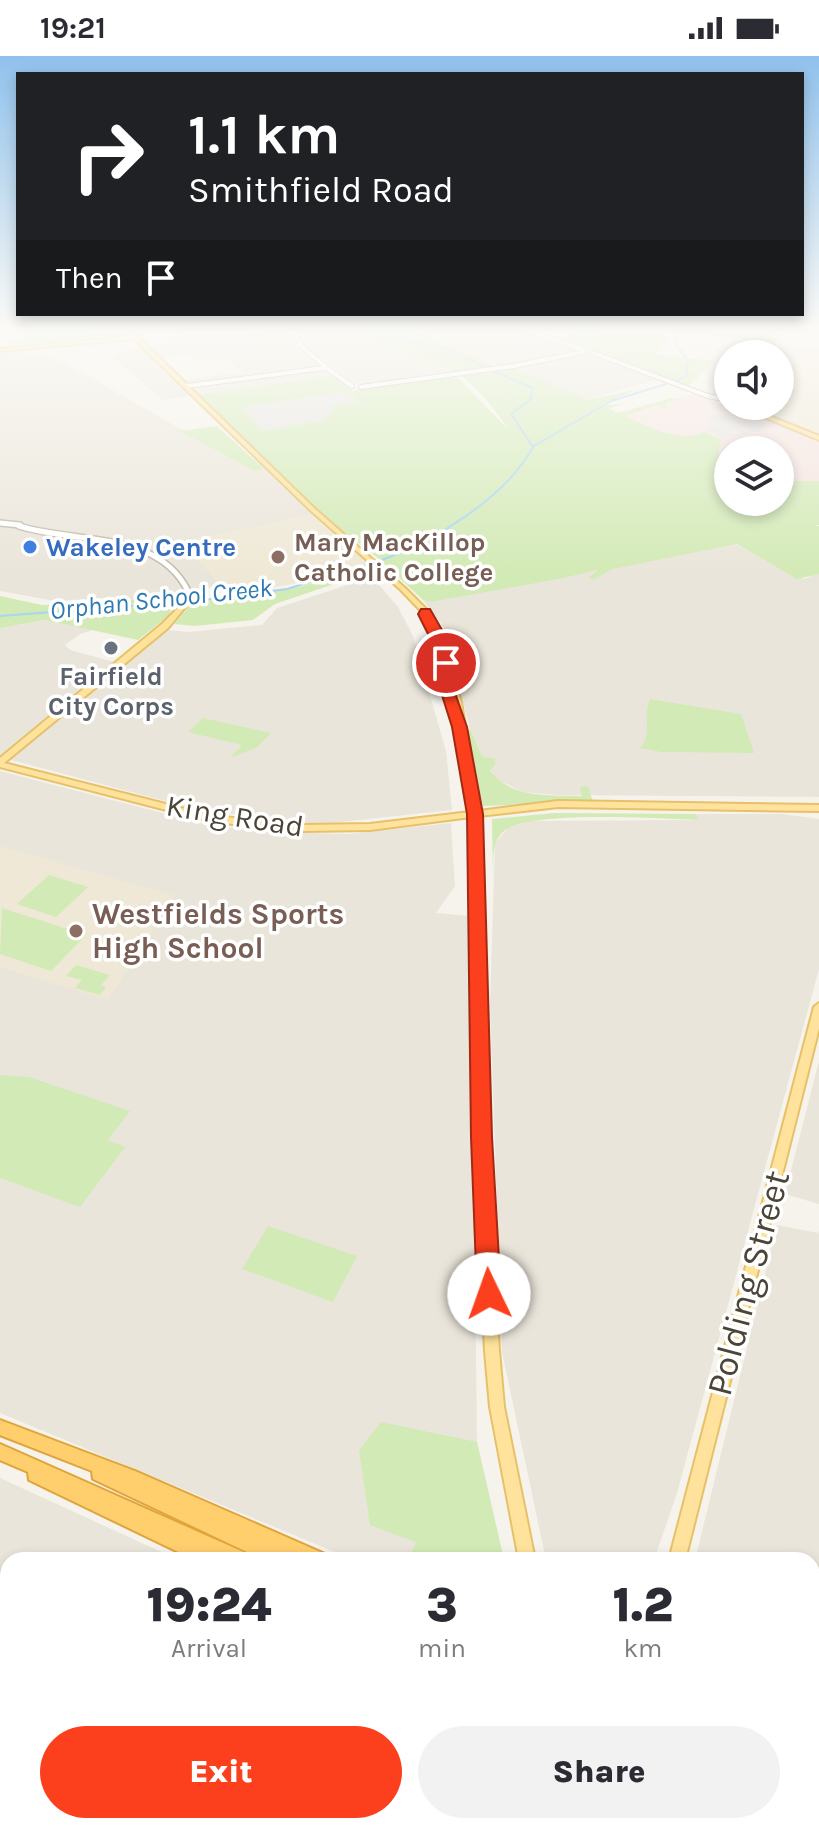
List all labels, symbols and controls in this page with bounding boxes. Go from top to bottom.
text: 19:21 [40,10,106,46]
text: 1.1 km [188,102,340,167]
icon: right [56,104,160,208]
text: Smithfield Road [188,169,454,211]
icon: arrive [139,256,183,300]
text: Then [56,260,123,296]
map controls [714,340,794,516]
button: sound [714,340,794,420]
button: layers [714,436,794,516]
place label: Mary MacKillop Catholic College [294,527,493,588]
place label: Wakeley Centre [46,532,236,563]
marker: Wakeley Centre [21,538,39,556]
marker: Mary MacKillop Catholic College [269,548,287,566]
water label: Orphan School Creek [48,572,274,626]
pin [412,629,480,697]
marker: Fairfield City Corps [102,639,120,657]
icon: arrive [424,641,468,685]
place label: Fairfield City Corps [48,661,174,722]
street label: King Road [164,787,306,845]
place label: Westfields Sports High School [92,896,344,966]
marker: Westfields Sports High School [67,922,85,940]
street label: Polding Street [698,1166,798,1400]
position arrow [447,1252,531,1336]
text: 19:24 [147,1577,271,1633]
text: 3 [426,1577,458,1633]
text: 1.2 [612,1577,673,1633]
text: Arrival [171,1633,247,1664]
text: min [418,1633,466,1664]
text: km [623,1633,662,1664]
button: Exit [40,1726,402,1818]
button: Share [418,1726,780,1818]

